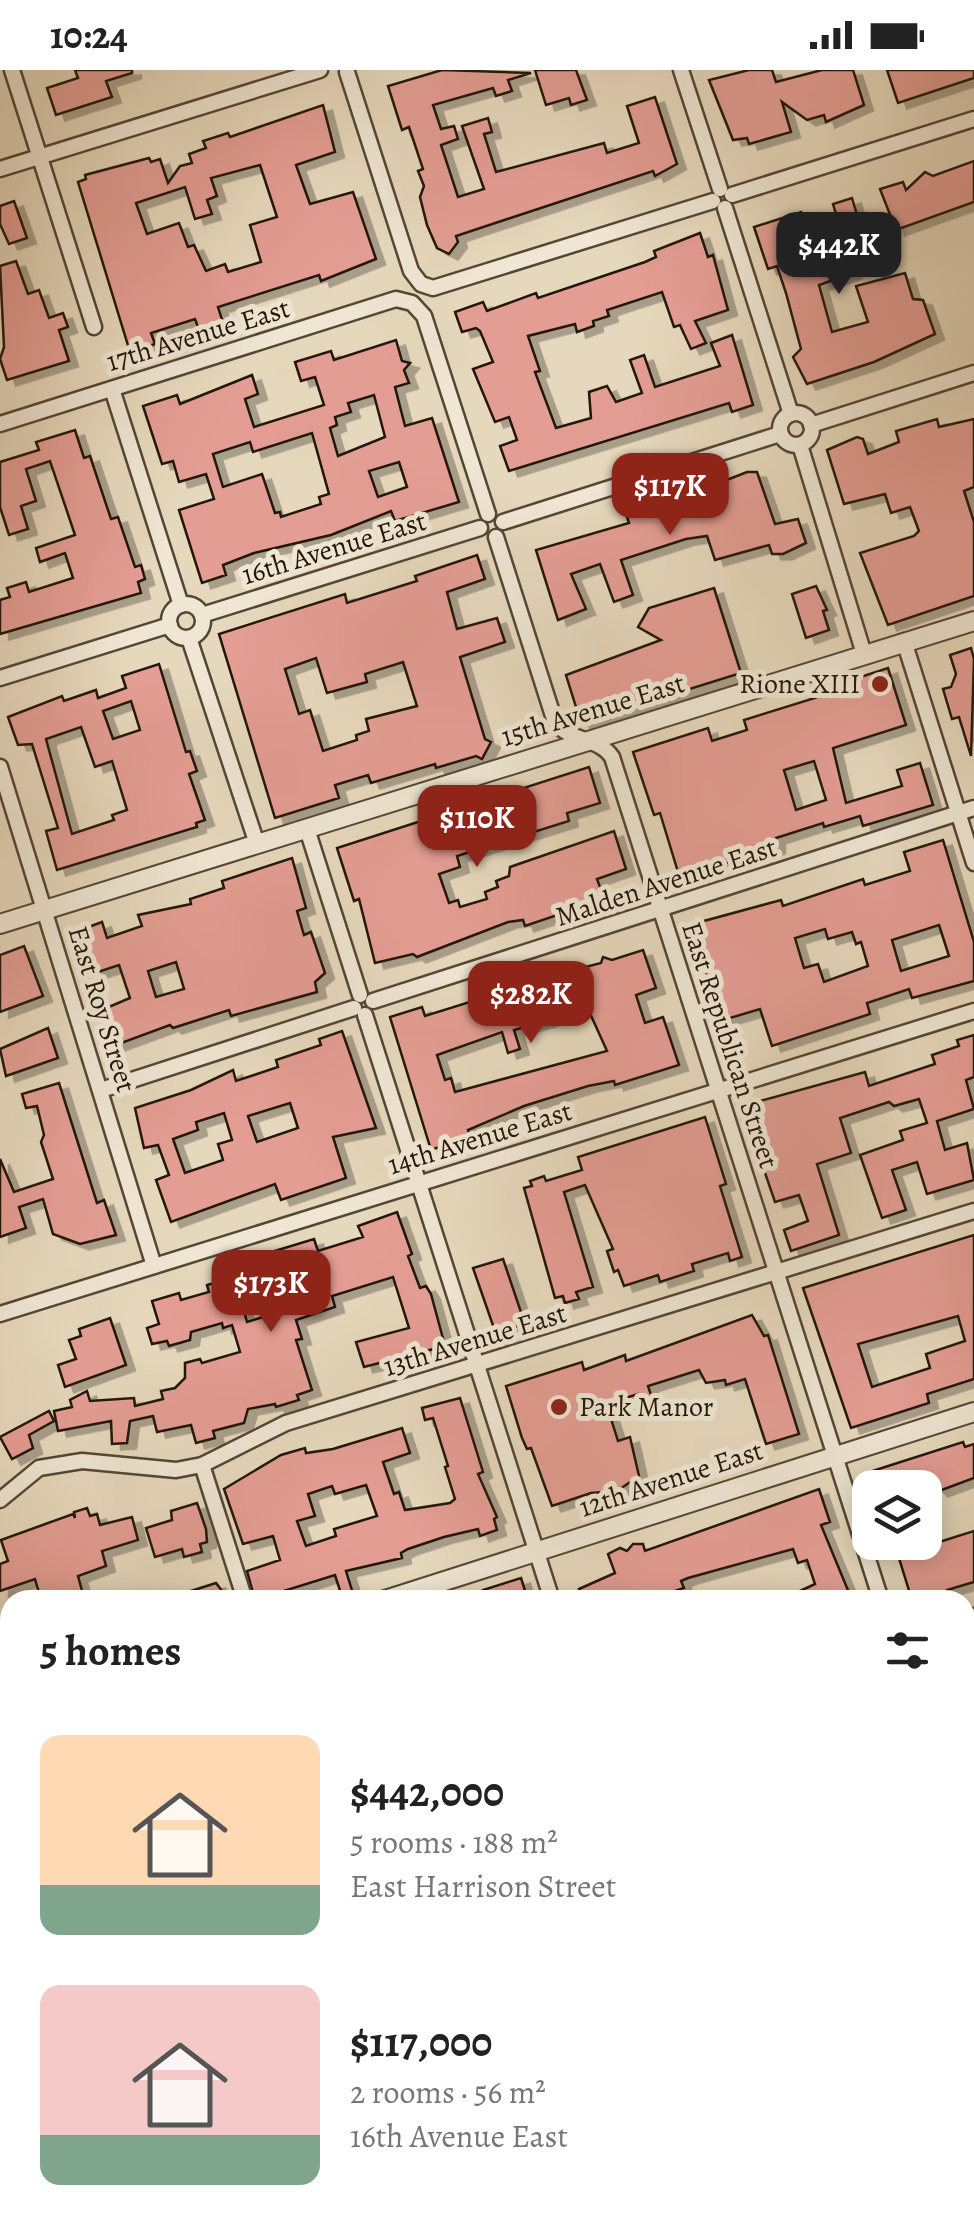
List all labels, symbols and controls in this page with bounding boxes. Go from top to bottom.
text: 10:24 [50,9,128,61]
pin: $442K [769,212,909,297]
text: $442K [798,222,880,266]
street label: 17th Avenue East [102,289,294,381]
pin: $117K [600,453,740,538]
text: $117K [634,463,706,507]
street label: 16th Avenue East [237,502,431,594]
street label: 15th Avenue East [497,664,689,756]
place label: Rione XIII [739,665,860,703]
marker: Rione XIII [869,673,891,695]
pin: $110K [407,785,547,870]
text: $110K [440,795,514,839]
street label: Malden Avenue East [551,828,781,936]
street label: East Republican Street [672,917,788,1173]
street label: East Roy Street [59,921,145,1097]
pin: $282K [461,961,601,1046]
text: $282K [490,971,572,1015]
street label: 14th Avenue East [383,1092,577,1184]
pin: $173K [201,1250,341,1335]
text: $173K [234,1260,308,1304]
street label: 13th Avenue East [379,1294,571,1386]
place label: Park Manor [579,1388,714,1426]
marker: Park Manor [548,1396,570,1418]
street label: 12th Avenue East [574,1431,768,1527]
map controls [852,1470,942,1560]
button: layers [852,1470,942,1560]
text: 5 homes [40,1622,181,1679]
icon: filters [880,1623,935,1678]
text: $442,000 [350,1763,504,1820]
icon: home [120,1775,240,1895]
text: 5 rooms · 188 m² [350,1820,558,1864]
text: East Harrison Street [350,1864,616,1908]
text: $117,000 [350,2013,492,2070]
icon: home [120,2025,240,2145]
text: 2 rooms · 56 m² [350,2070,546,2114]
text: 16th Avenue East [350,2114,568,2158]

